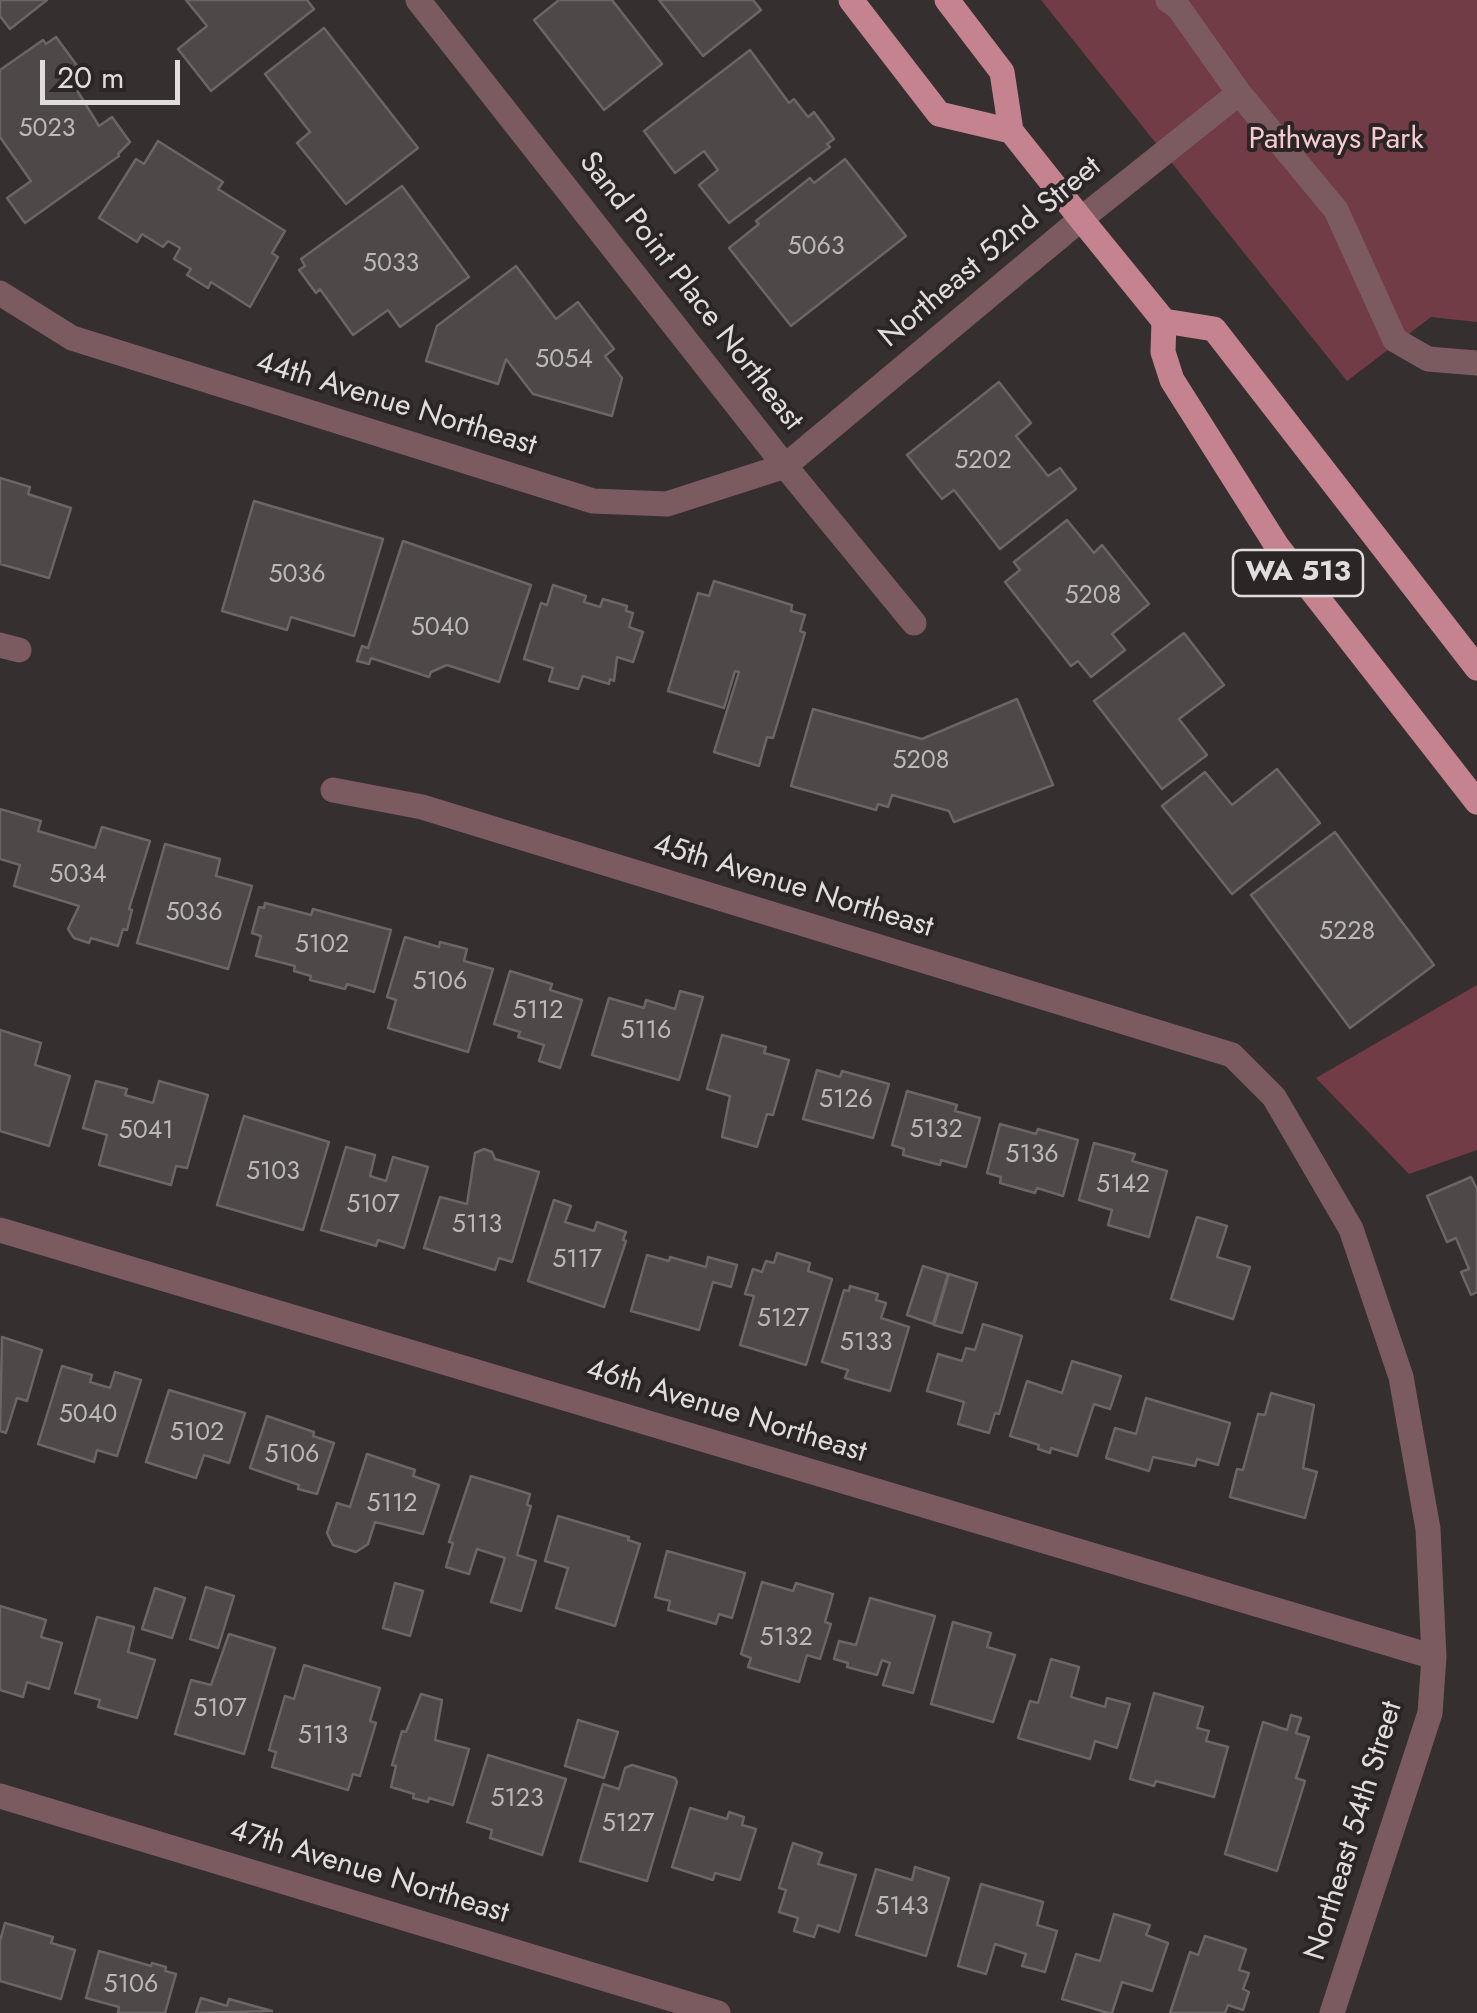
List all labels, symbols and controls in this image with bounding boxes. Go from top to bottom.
scale bar [45,40,185,102]
text: 20 m [57,56,124,99]
house number: 5023 [19,115,75,145]
park label: Pathways Park [1248,123,1424,159]
street label: Sand Point Place Northeast [570,146,810,438]
street label: Northeast 52nd Street [873,150,1109,356]
house number: 5063 [787,233,845,263]
house number: 5033 [363,250,419,280]
street label: 44th Avenue Northeast [251,345,541,465]
house number: 5054 [535,346,593,376]
house number: 5202 [954,447,1012,477]
road number: WA 513 [1233,550,1363,596]
house number: 5036 [268,561,326,591]
house number: 5208 [1065,582,1121,612]
house number: 5040 [411,614,469,644]
house number: 5208 [893,747,949,777]
street label: 45th Avenue Northeast [649,827,937,947]
house number: 5034 [49,861,107,891]
house number: 5036 [165,899,223,929]
house number: 5228 [1319,918,1375,948]
house number: 5102 [295,931,349,961]
house number: 5106 [413,968,467,998]
house number: 5112 [513,997,563,1027]
house number: 5116 [621,1017,671,1047]
house number: 5126 [819,1086,873,1116]
house number: 5132 [909,1116,963,1146]
house number: 5041 [119,1117,173,1147]
house number: 5136 [1005,1141,1059,1171]
house number: 5103 [246,1158,300,1188]
house number: 5142 [1096,1171,1150,1201]
house number: 5107 [346,1191,400,1221]
house number: 5113 [452,1211,502,1241]
house number: 5117 [552,1246,602,1276]
house number: 5127 [757,1305,809,1335]
house number: 5133 [840,1329,892,1359]
street label: 46th Avenue Northeast [581,1352,871,1472]
house number: 5040 [59,1401,117,1431]
house number: 5102 [170,1419,224,1449]
house number: 5106 [265,1441,319,1471]
house number: 5112 [367,1490,417,1520]
house number: 5132 [759,1624,813,1654]
house number: 5107 [193,1695,247,1725]
street label: Northeast 54th Street [1298,1697,1412,1965]
house number: 5113 [298,1722,348,1752]
house number: 5123 [490,1785,544,1815]
house number: 5127 [602,1810,654,1840]
street label: 47th Avenue Northeast [225,1813,513,1933]
house number: 5143 [875,1893,929,1923]
house number: 5106 [104,1971,158,2001]

